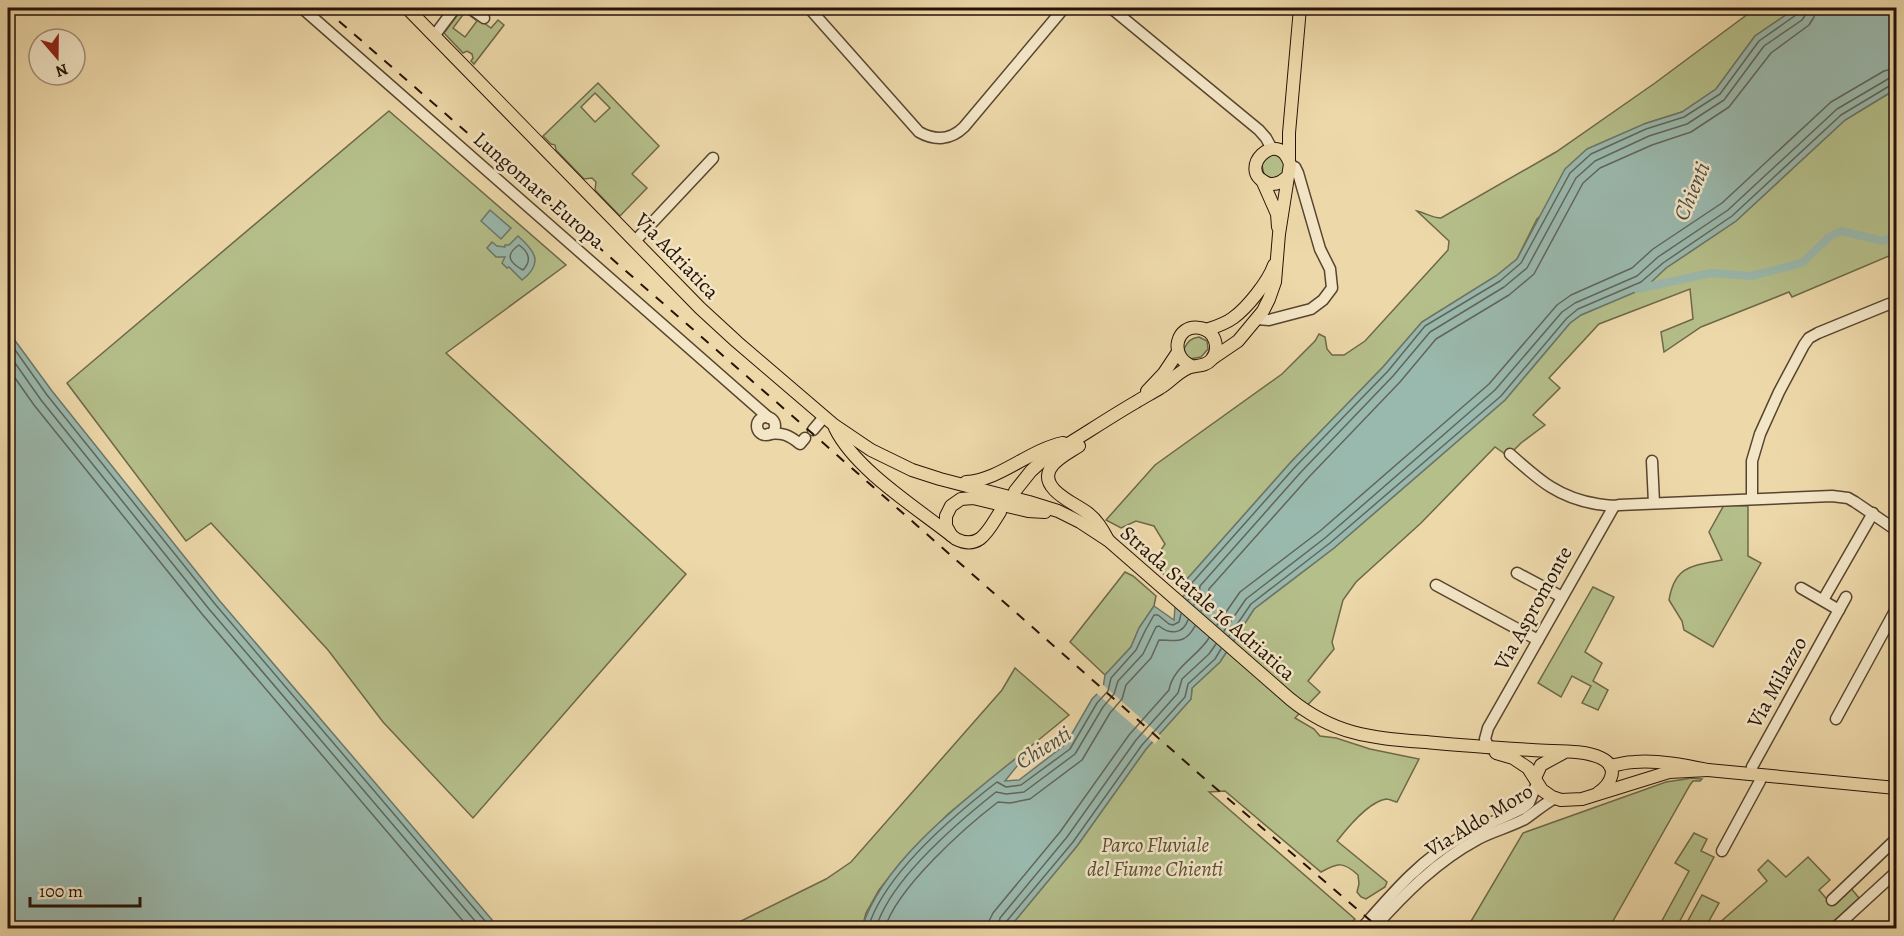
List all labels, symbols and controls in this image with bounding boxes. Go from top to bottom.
north arrow [27,27,87,87]
text: N [52,58,71,83]
street label: Lungomare Europa [467,125,611,255]
water label: Chienti [1666,157,1718,225]
street label: Via Adriatica [628,206,725,305]
street label: Strada Statale 16 Adriatica [1114,519,1302,687]
street label: Via Aspromonte [1487,541,1579,676]
street label: Via Milazzo [1740,631,1813,733]
water label: Chienti [1010,719,1077,777]
street label: Via Aldo Moro [1419,777,1538,864]
park label: Parco Fluviale del Fiume Chienti [1087,831,1223,883]
scale bar [30,870,140,908]
text: 100 m [39,879,83,903]

